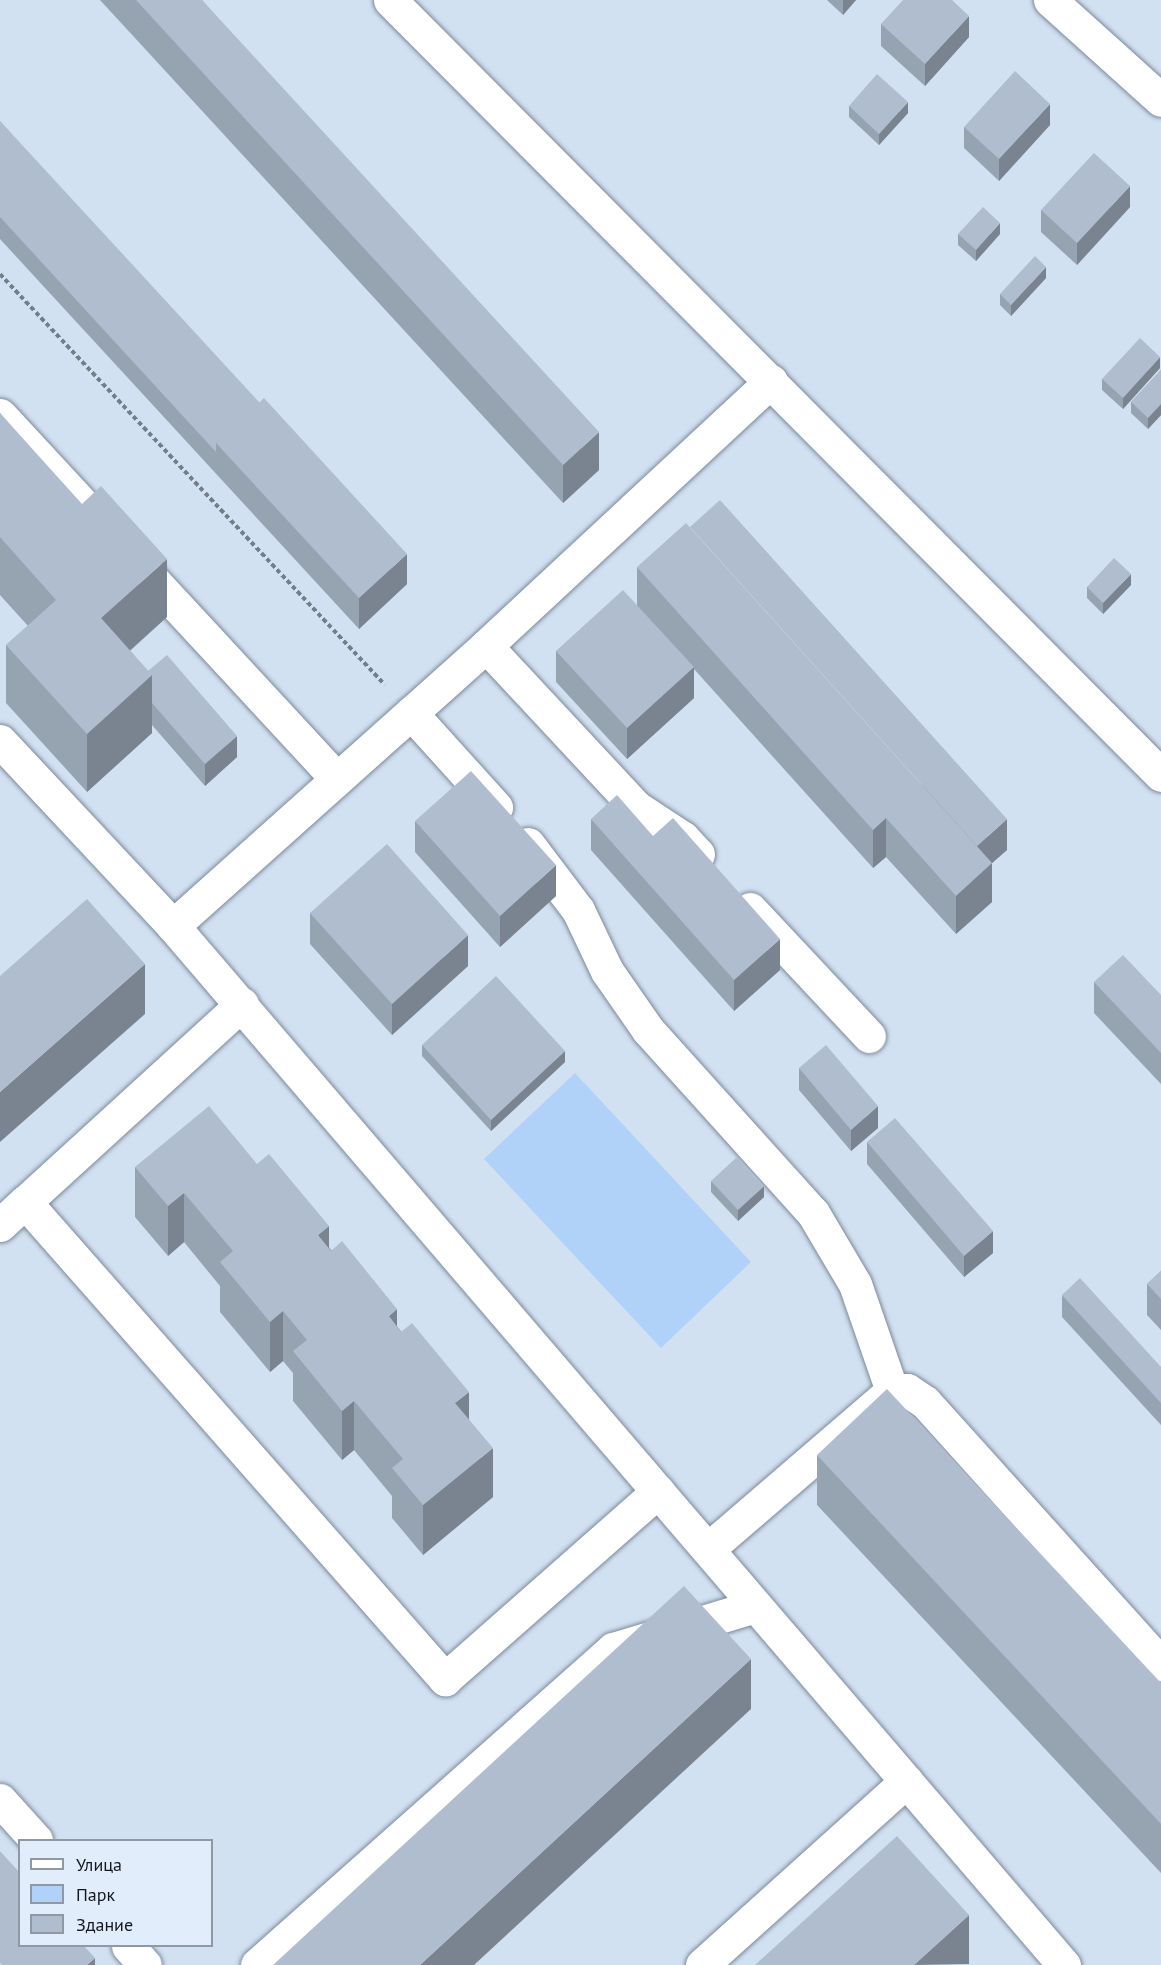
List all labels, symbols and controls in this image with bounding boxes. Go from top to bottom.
legend [18,1839,213,1947]
text: Улица [76,1853,122,1876]
text: Парк [76,1883,115,1906]
text: Здание [76,1913,133,1936]

